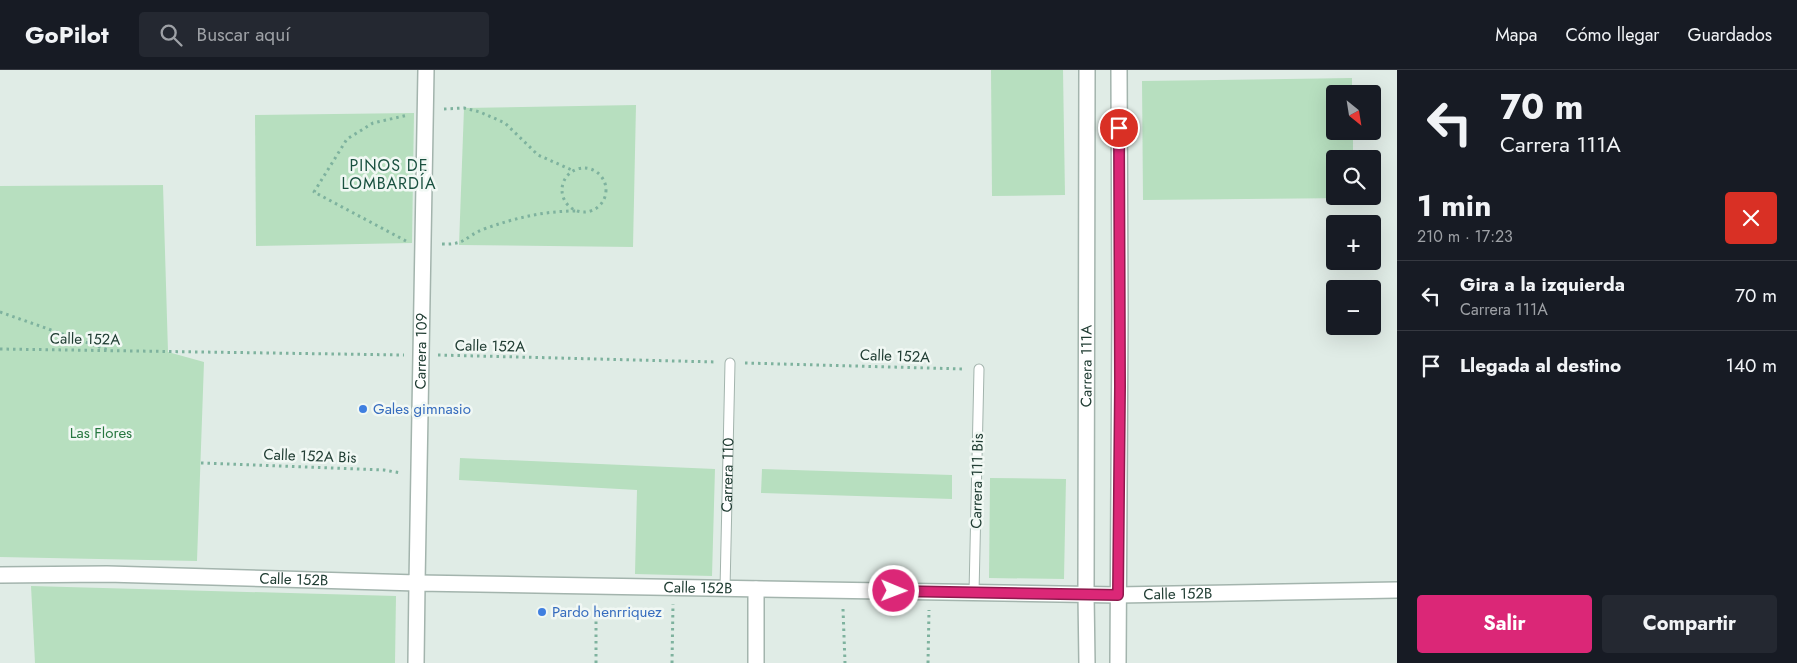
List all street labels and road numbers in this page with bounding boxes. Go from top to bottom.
street label: Carrera 109 [409,313,433,390]
street label: Carrera 111A [1075,325,1098,407]
street label: Calle 152A [50,327,120,351]
street label: Calle 152A [455,334,525,358]
street label: Calle 152A [860,344,931,368]
street label: Carrera 111 Bis [965,433,989,529]
street label: Carrera 110 [716,437,739,513]
street label: Calle 152A Bis [263,443,357,469]
street label: Calle 152B [259,567,329,591]
street label: Calle 152B [663,576,733,599]
street label: Calle 152B [1143,582,1212,606]

